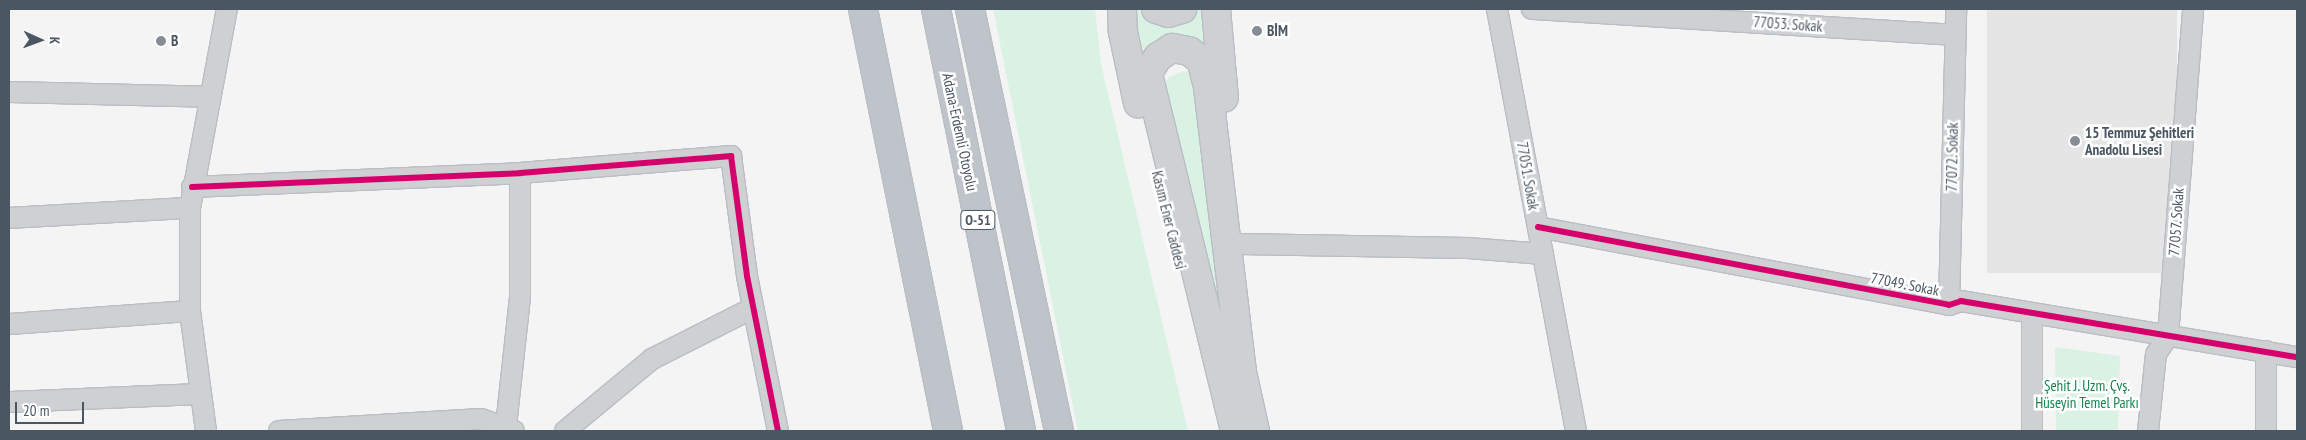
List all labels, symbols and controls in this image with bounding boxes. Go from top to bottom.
street label: 77053. Sokak [1752,13,1824,35]
north arrow [15,15,65,65]
place label: BİM [1267,22,1288,40]
marker: BİM [1251,25,1263,37]
place label: B [171,32,178,50]
marker: B [155,35,167,47]
text: K [46,37,64,44]
street label: Adana-Erdemli Otoyolu [939,71,981,193]
street label: 77072. Sokak [1942,122,1962,192]
place label: 15 Temmuz Şehitleri Anadolu Lisesi [2085,123,2195,158]
marker: 15 Temmuz Şehitleri Anadolu Lisesi [2069,135,2081,147]
street label: 77051. Sokak [1513,140,1543,212]
street label: Kasım Ener Caddesi [1148,169,1190,271]
street label: 77057. Sokak [2165,187,2187,257]
road number: O-51 [959,208,997,232]
street label: 77049. Sokak [1869,268,1941,300]
park label: Şehit J. Uzm. Çvş. Hüseyin Temel Parkı [2035,376,2139,411]
scale bar [18,392,86,424]
text: 20 m [23,401,49,420]

